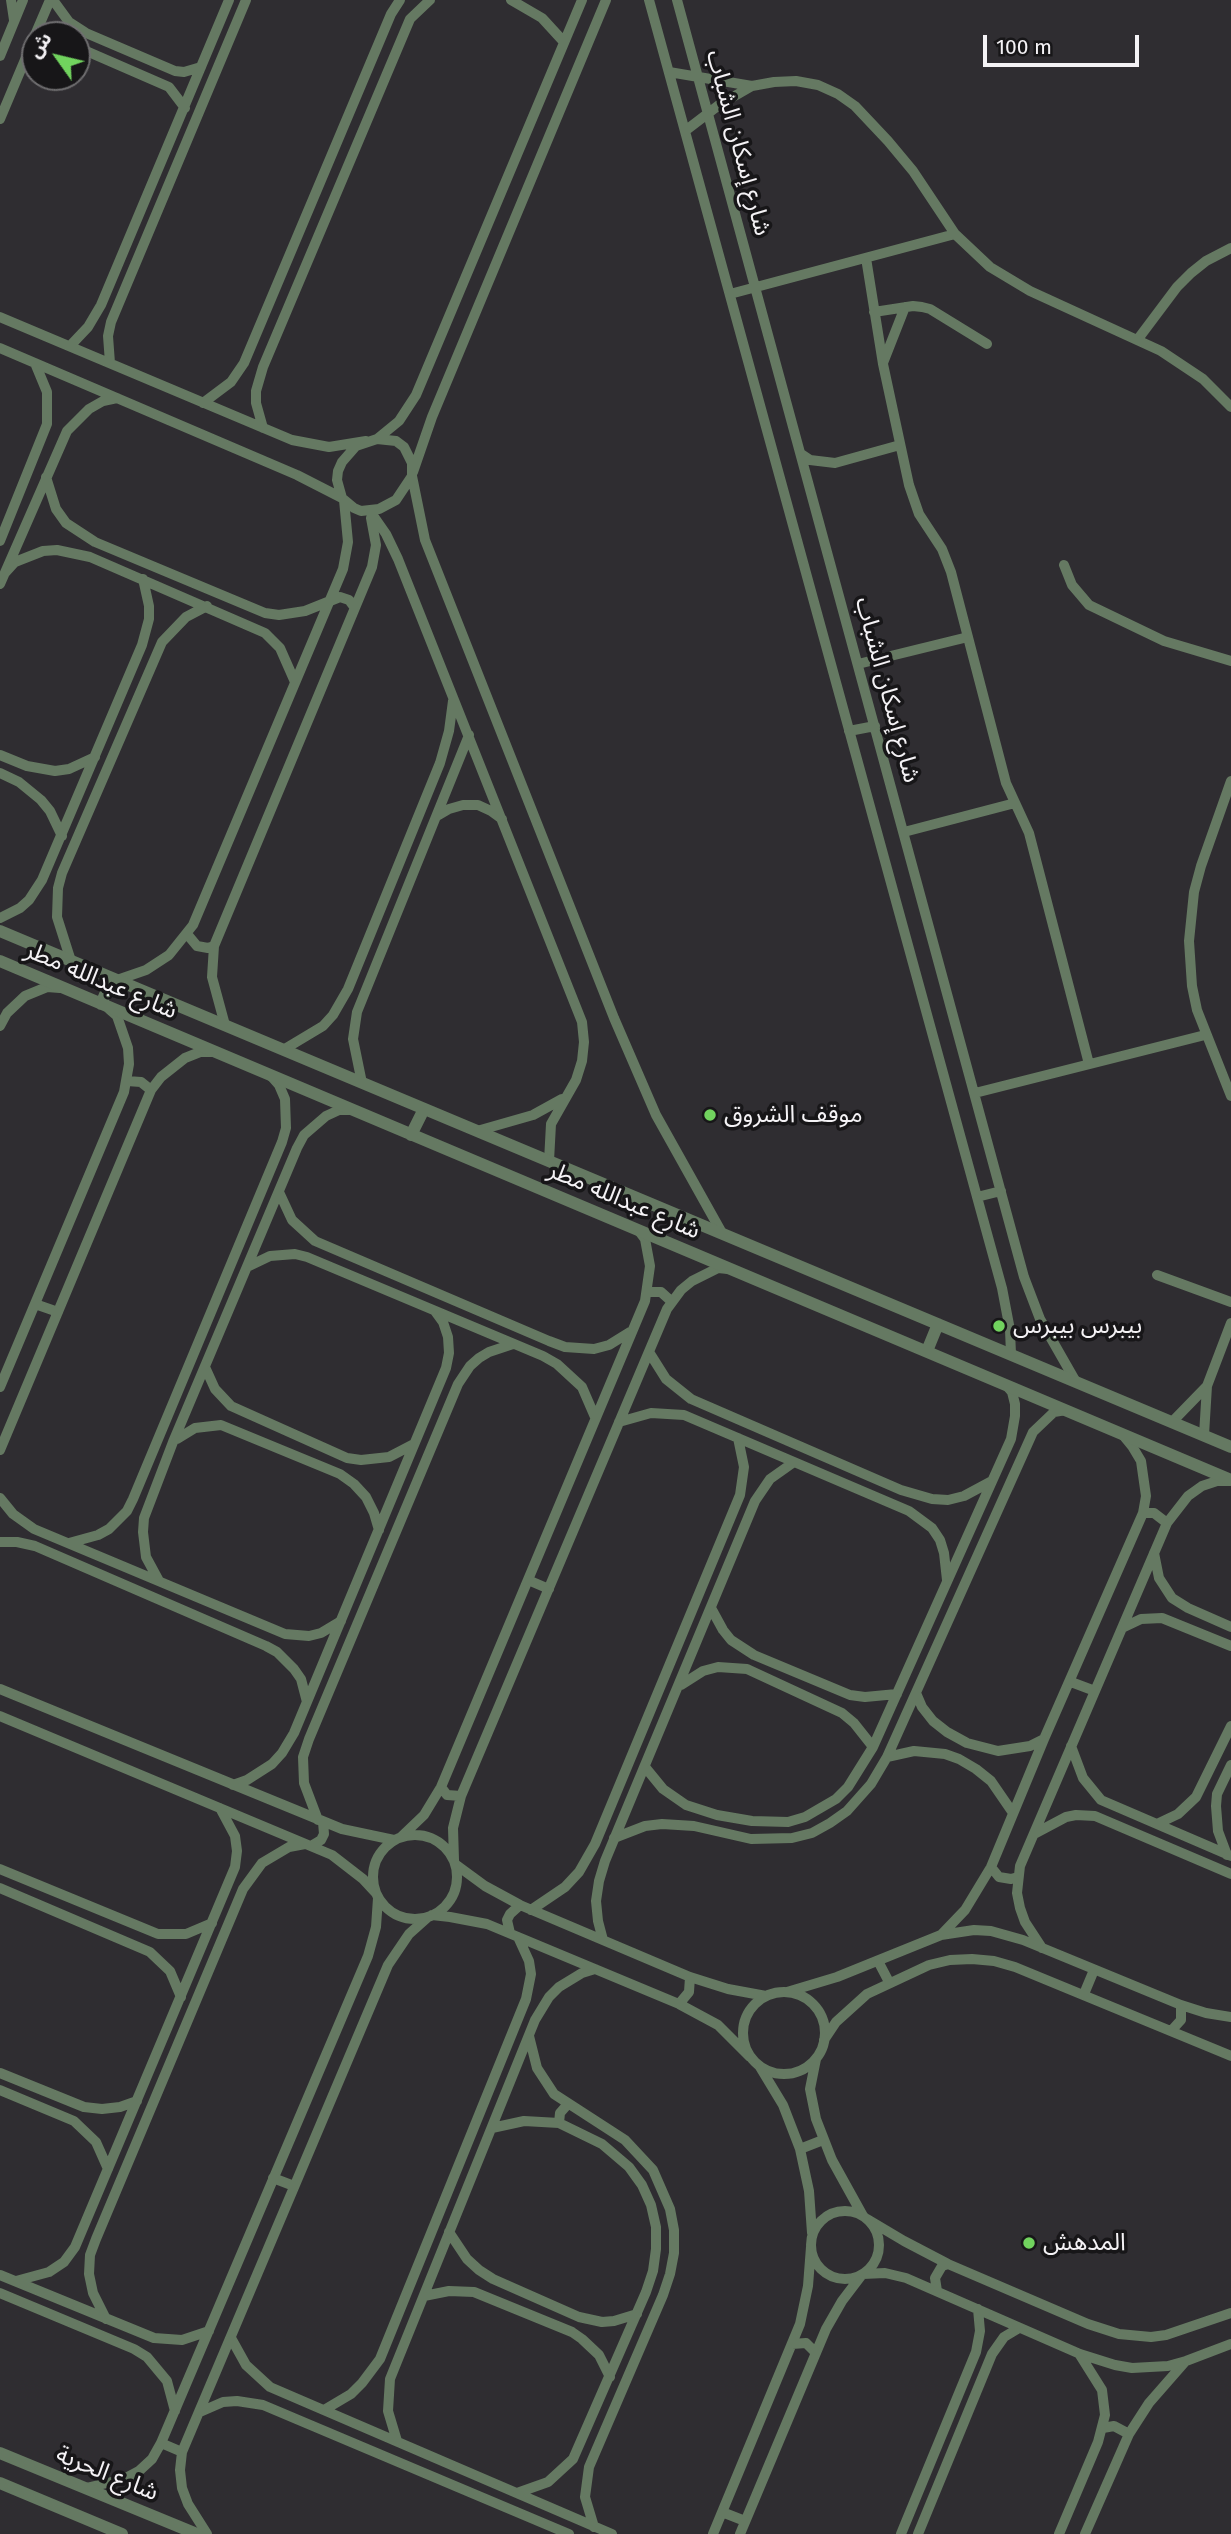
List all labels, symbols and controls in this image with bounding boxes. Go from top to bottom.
north arrow [21,21,91,91]
scale bar [986,21,1142,65]
text: ش [23,28,57,62]
text: 100 m [996,34,1052,60]
street label: شارع إسكان الشباب [699,47,777,239]
street label: شارع إسكان الشباب [848,594,926,786]
street label: شارع عبدالله مطر [21,936,181,1026]
place label: موقف الشروق [724,1101,863,1129]
marker: موقف الشروق [702,1107,718,1123]
street label: شارع عبدالله مطر [544,1156,704,1246]
place label: بيبرس بيبرس [1013,1312,1142,1340]
marker: بيبرس بيبرس [991,1318,1007,1334]
place label: المدهش [1043,2229,1126,2257]
marker: المدهش [1021,2235,1037,2251]
street label: شارع الحرية [52,2440,162,2508]

